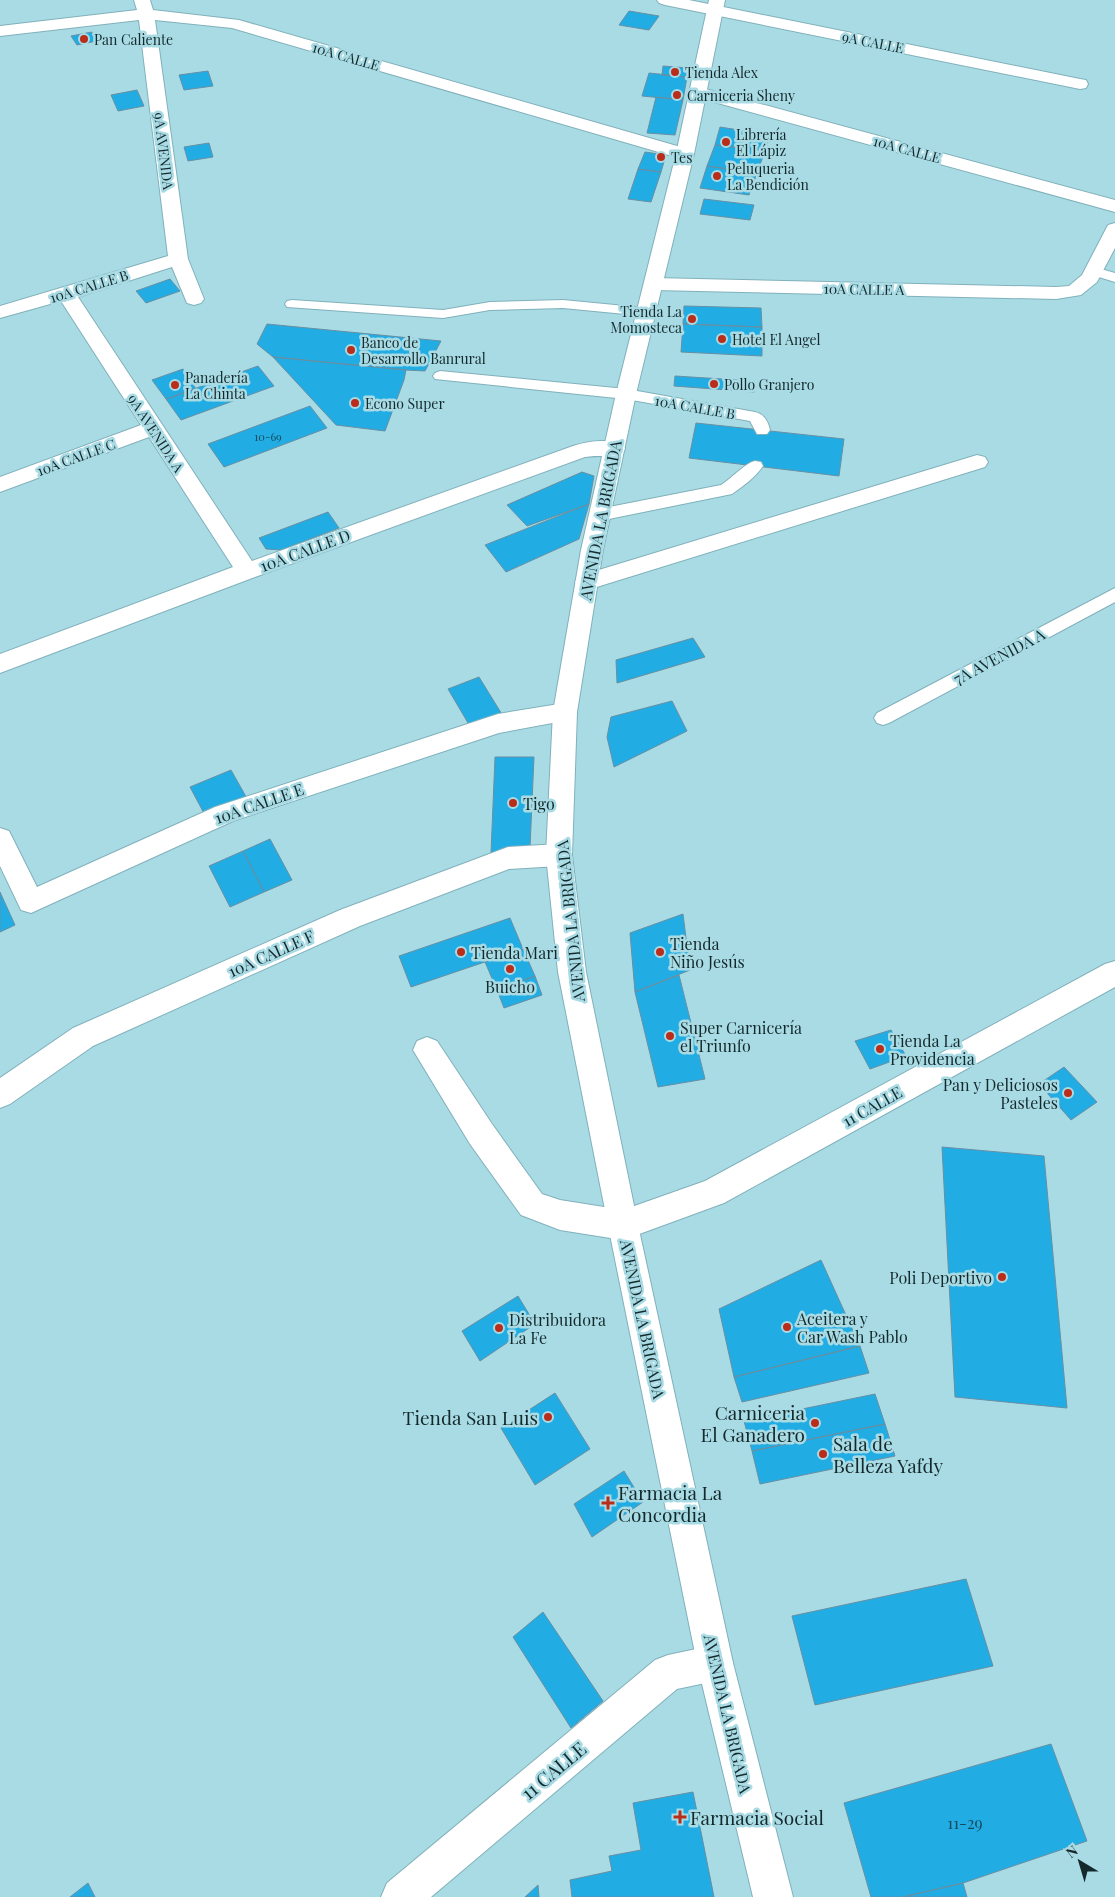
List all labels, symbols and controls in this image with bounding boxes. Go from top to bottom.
street label: 9A CALLE [840,27,906,57]
place label: Pan Caliente [94,30,173,49]
marker: Pan Caliente [78,33,90,45]
street label: 10A CALLE [310,37,382,75]
place label: Tienda Alex [685,63,759,82]
marker: Tienda Alex [669,66,681,78]
place label: Carniceria Sheny [687,86,795,105]
marker: Carniceria Sheny [671,89,683,101]
street label: 9A AVENIDA [150,111,178,191]
place label: Librería El Lápiz [736,125,787,160]
street label: 10A CALLE [871,131,943,167]
marker: Librería El Lápiz [720,136,732,148]
place label: Tes [671,148,692,167]
marker: Tes [655,151,667,163]
place label: Peluqueria La Bendición [727,159,809,194]
marker: Peluqueria La Bendición [711,170,723,182]
street label: 10A CALLE B [47,265,131,307]
street label: 10A CALLE A [823,279,905,299]
place label: Tienda La Momosteca [610,302,682,337]
marker: Tienda La Momosteca [686,313,698,325]
place label: Hotel El Angel [732,330,820,349]
place label: Banco de Desarrollo Banrural [361,333,486,368]
marker: Hotel El Angel [716,333,728,345]
marker: Banco de Desarrollo Banrural [345,344,357,356]
place label: Panadería La Chinta [185,368,248,403]
place label: Pollo Granjero [724,375,815,394]
marker: Pollo Granjero [708,378,720,390]
marker: Panadería La Chinta [169,379,181,391]
street label: 9A AVENIDA A [124,390,188,476]
street label: 10A CALLE B [653,391,737,423]
place label: Econo Super [365,394,445,413]
marker: Econo Super [349,397,361,409]
house number: 10-69 [254,429,282,444]
street label: 10A CALLE C [34,434,118,480]
street label: AVENIDA LA BRIGADA [574,437,626,603]
street label: 10A CALLE D [257,524,353,576]
street label: 7A AVENIDA A [950,623,1049,689]
street label: 10A CALLE E [212,778,306,828]
place label: Tigo [523,793,555,814]
marker: Tigo [507,797,519,809]
street label: AVENIDA LA BRIGADA [551,838,589,1004]
street label: 10A CALLE F [225,925,317,981]
place label: Tienda Niño Jesús [670,933,745,972]
place label: Tienda Mari [471,942,558,963]
marker: Tienda Mari [455,946,467,958]
marker: Tienda Niño Jesús [654,946,666,958]
marker: Buicho [504,963,516,975]
place label: Buicho [485,976,535,997]
place label: Super Carnicería el Triunfo [680,1017,802,1056]
marker: Super Carnicería el Triunfo [664,1030,676,1042]
place label: Tienda La Providencia [890,1030,975,1069]
marker: Tienda La Providencia [874,1043,886,1055]
place label: Pan y Deliciosos Pasteles [943,1074,1058,1113]
street label: 11 CALLE [838,1081,906,1131]
marker: Pan y Deliciosos Pasteles [1062,1087,1074,1099]
street label: AVENIDA LA BRIGADA [616,1236,670,1402]
place label: Poli Deportivo [889,1267,992,1288]
marker: Poli Deportivo [996,1271,1008,1283]
place label: Aceitera y Car Wash Pablo [796,1308,908,1347]
place label: Distribuidora La Fe [509,1309,606,1348]
marker: Aceitera y Car Wash Pablo [781,1321,793,1333]
marker: Distribuidora La Fe [493,1322,505,1334]
place label: Carniceria El Ganadero [701,1399,806,1447]
place label: Tienda San Luis [403,1404,538,1430]
marker: Tienda San Luis [542,1411,554,1423]
marker: Carniceria El Ganadero [809,1417,821,1429]
place label: Sala de Belleza Yafdy [833,1430,944,1478]
marker: Sala de Belleza Yafdy [817,1448,829,1460]
place label: Farmacia La Concordia [618,1479,723,1527]
marker: Farmacia La Concordia [602,1497,614,1509]
street label: AVENIDA LA BRIGADA [699,1632,757,1796]
street label: 11 CALLE [515,1735,591,1805]
place label: Farmacia Social [690,1804,824,1830]
marker: Farmacia Social [674,1811,686,1823]
house number: 11-29 [947,1812,983,1833]
north arrow [1055,1837,1105,1887]
text: N [1062,1841,1082,1862]

